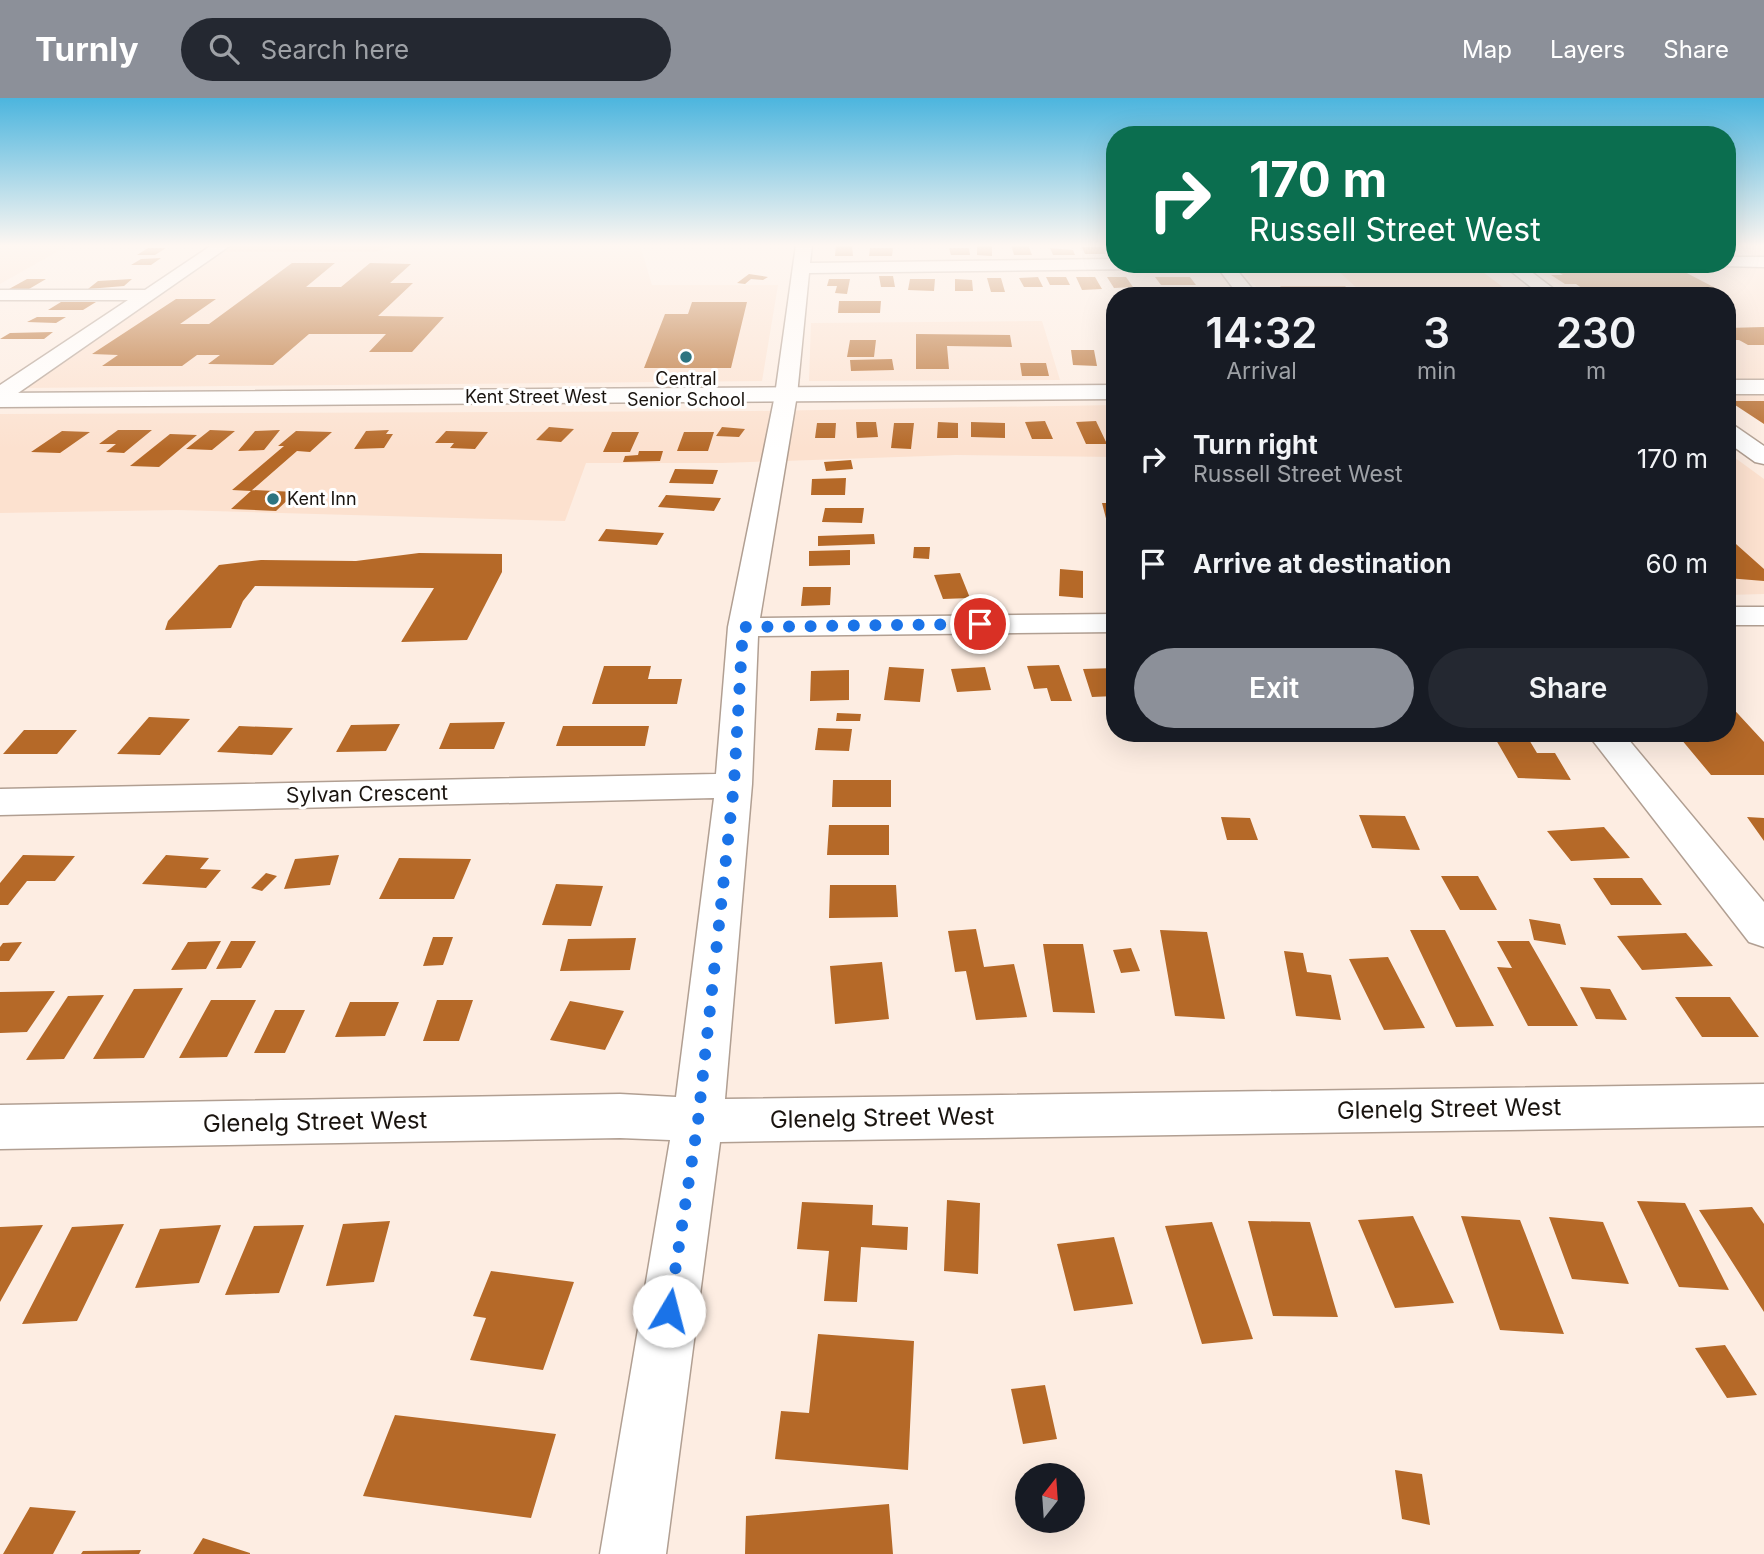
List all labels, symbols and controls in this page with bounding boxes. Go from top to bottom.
search box [181,18,671,81]
text: Turnly [35,29,139,69]
icon: search [205,30,243,68]
text: Search here [261,34,409,65]
text: Map [1462,35,1512,64]
text: Layers [1550,35,1625,64]
text: Share [1663,35,1729,64]
text: 170 m [1249,150,1387,209]
icon: right [1134,154,1225,245]
text: Russell Street West [1249,210,1541,249]
text: 14:32 [1206,307,1318,358]
text: 3 [1423,307,1450,358]
text: 230 [1556,307,1636,358]
marker: Central Senior School [678,349,694,365]
text: Arrival [1226,357,1297,385]
text: min [1417,357,1456,385]
text: m [1586,357,1606,385]
place label: Central Senior School [627,368,745,410]
street label: Kent Street West [465,386,607,407]
text: Turn right [1193,429,1318,460]
icon: right [1134,440,1172,478]
text: 170 m [1637,443,1708,474]
text: Russell Street West [1193,460,1403,488]
place label: Kent Inn [287,488,357,509]
marker: Kent Inn [265,491,281,507]
icon: arrive [1134,545,1172,583]
text: Arrive at destination [1193,548,1452,579]
text: 60 m [1645,548,1708,579]
pin [950,594,1010,654]
icon: arrive [961,605,999,643]
button: Exit [1134,648,1414,728]
button: Share [1428,648,1708,728]
street label: Sylvan Crescent [286,780,448,807]
street label: Glenelg Street West [1336,1092,1562,1125]
street label: Glenelg Street West [769,1101,995,1134]
street label: Glenelg Street West [202,1105,428,1138]
position arrow [632,1274,706,1348]
north arrow [1015,1463,1085,1533]
map controls [1015,1463,1085,1533]

